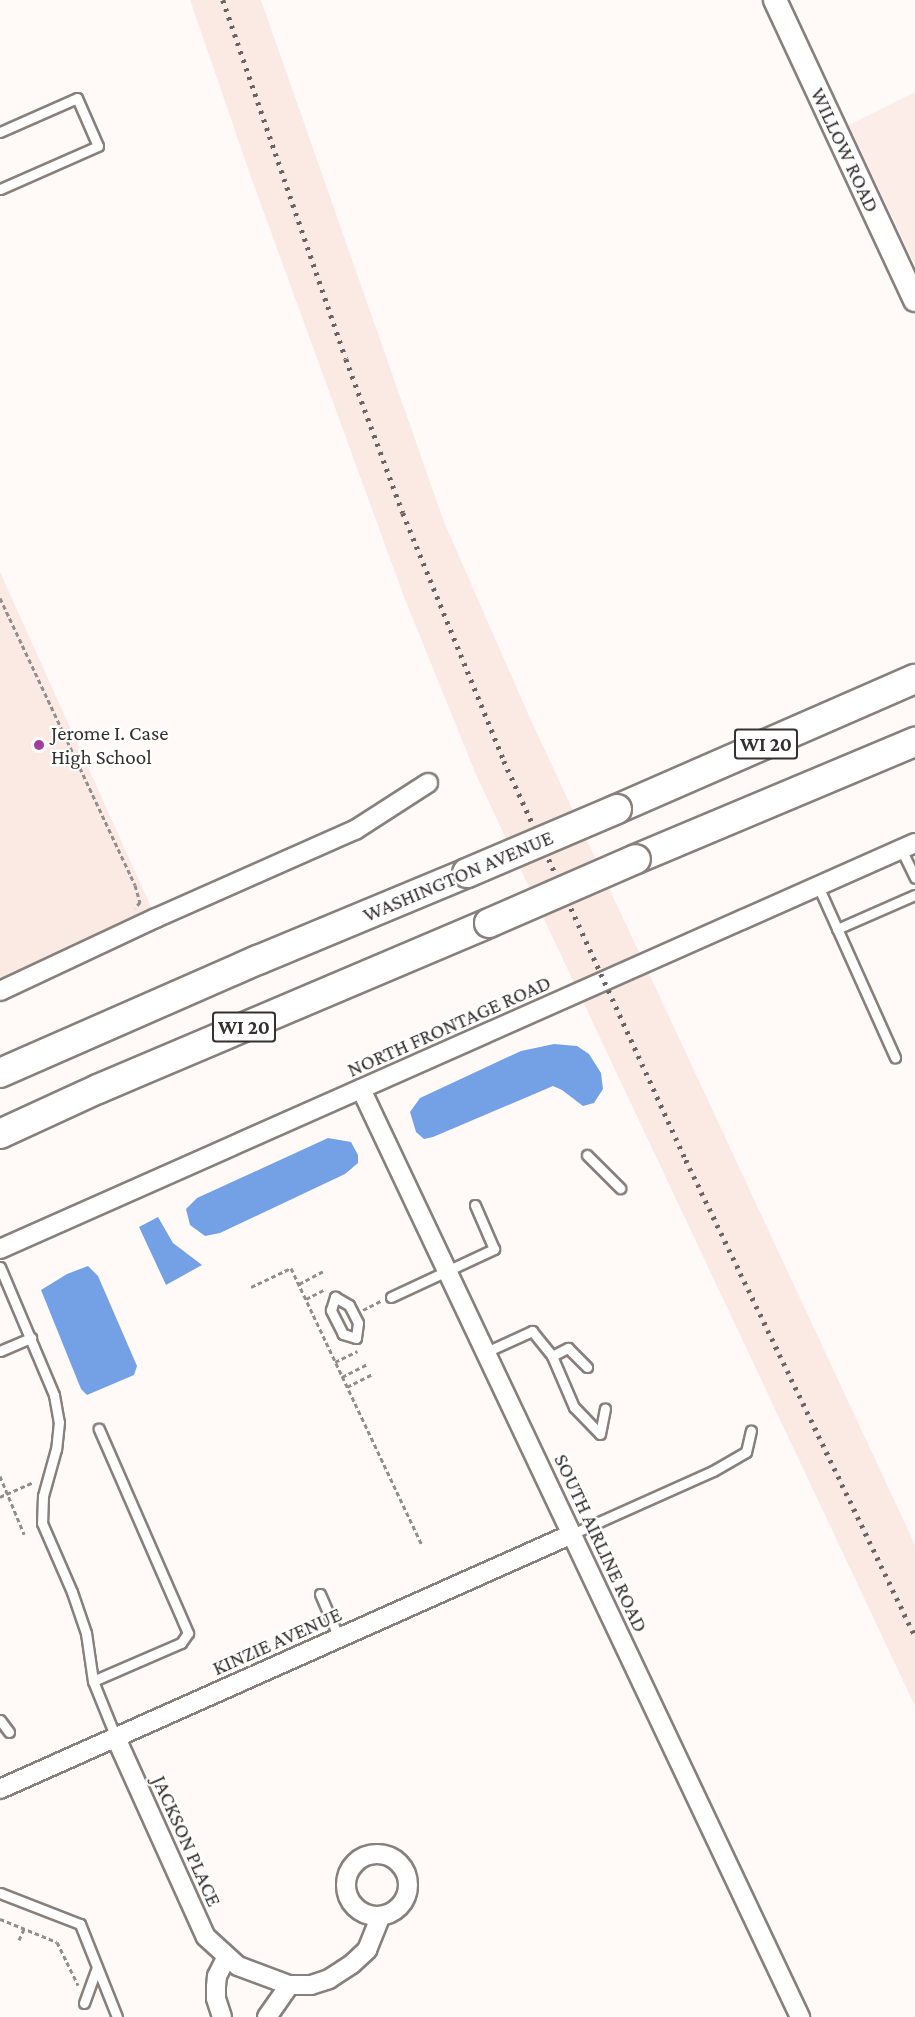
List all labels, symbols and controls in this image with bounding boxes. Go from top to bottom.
street label: WILLOW ROAD [805,84,885,216]
place label: Jerome I. Case High School [51,720,168,770]
road number: WI 20 [733,727,799,761]
marker: Jerome I. Case High School [32,738,46,752]
street label: WASHINGTON AVENUE [359,825,557,927]
street label: NORTH FRONTAGE ROAD [343,970,555,1082]
road number: WI 20 [211,1010,277,1044]
street label: SOUTH AIRLINE ROAD [549,1450,653,1636]
street label: KINZIE AVENUE [209,1601,345,1681]
street label: JACKSON PLACE [147,1772,227,1910]

